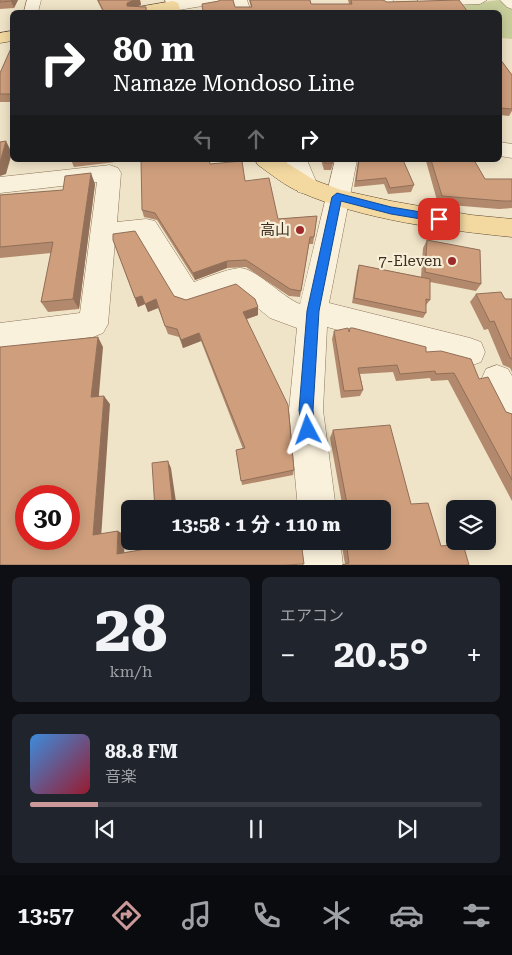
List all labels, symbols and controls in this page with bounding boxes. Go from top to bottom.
text: 80 m [113,29,195,70]
icon: right [30,30,95,95]
text: Namaze Mondoso Line [113,71,355,96]
icon: left [189,125,217,153]
icon: ahead [242,125,270,153]
icon: right [295,125,323,153]
pin [418,198,460,240]
icon: arrive [425,205,453,233]
place label: 高山 [260,221,290,239]
marker: 高山 [294,224,306,236]
place label: 7-Eleven [378,252,442,270]
marker: 7-Eleven [446,255,458,267]
position arrow [281,403,333,455]
speed limit sign: 30 [15,485,80,550]
map controls [446,500,496,550]
button: layers [446,500,496,550]
text: 13:58 · 1 分 · 110 m [171,513,341,536]
text: 28 [95,591,167,667]
text: エアコン [280,606,344,625]
text: 20.5° [334,632,428,676]
text: − [280,639,296,672]
text: + [466,639,482,672]
text: km/h [110,662,152,681]
text: 88.8 FM [105,740,178,763]
text: 音楽 [105,767,137,786]
icon: previous [91,815,119,843]
icon: pause [242,815,270,843]
icon: next [393,815,421,843]
icon: directions [109,898,144,933]
icon: music [179,898,214,933]
icon: phone [249,898,284,933]
icon: climate [319,898,354,933]
icon: car [389,898,424,933]
icon: filters [459,898,494,933]
text: 13:57 [18,903,74,928]

